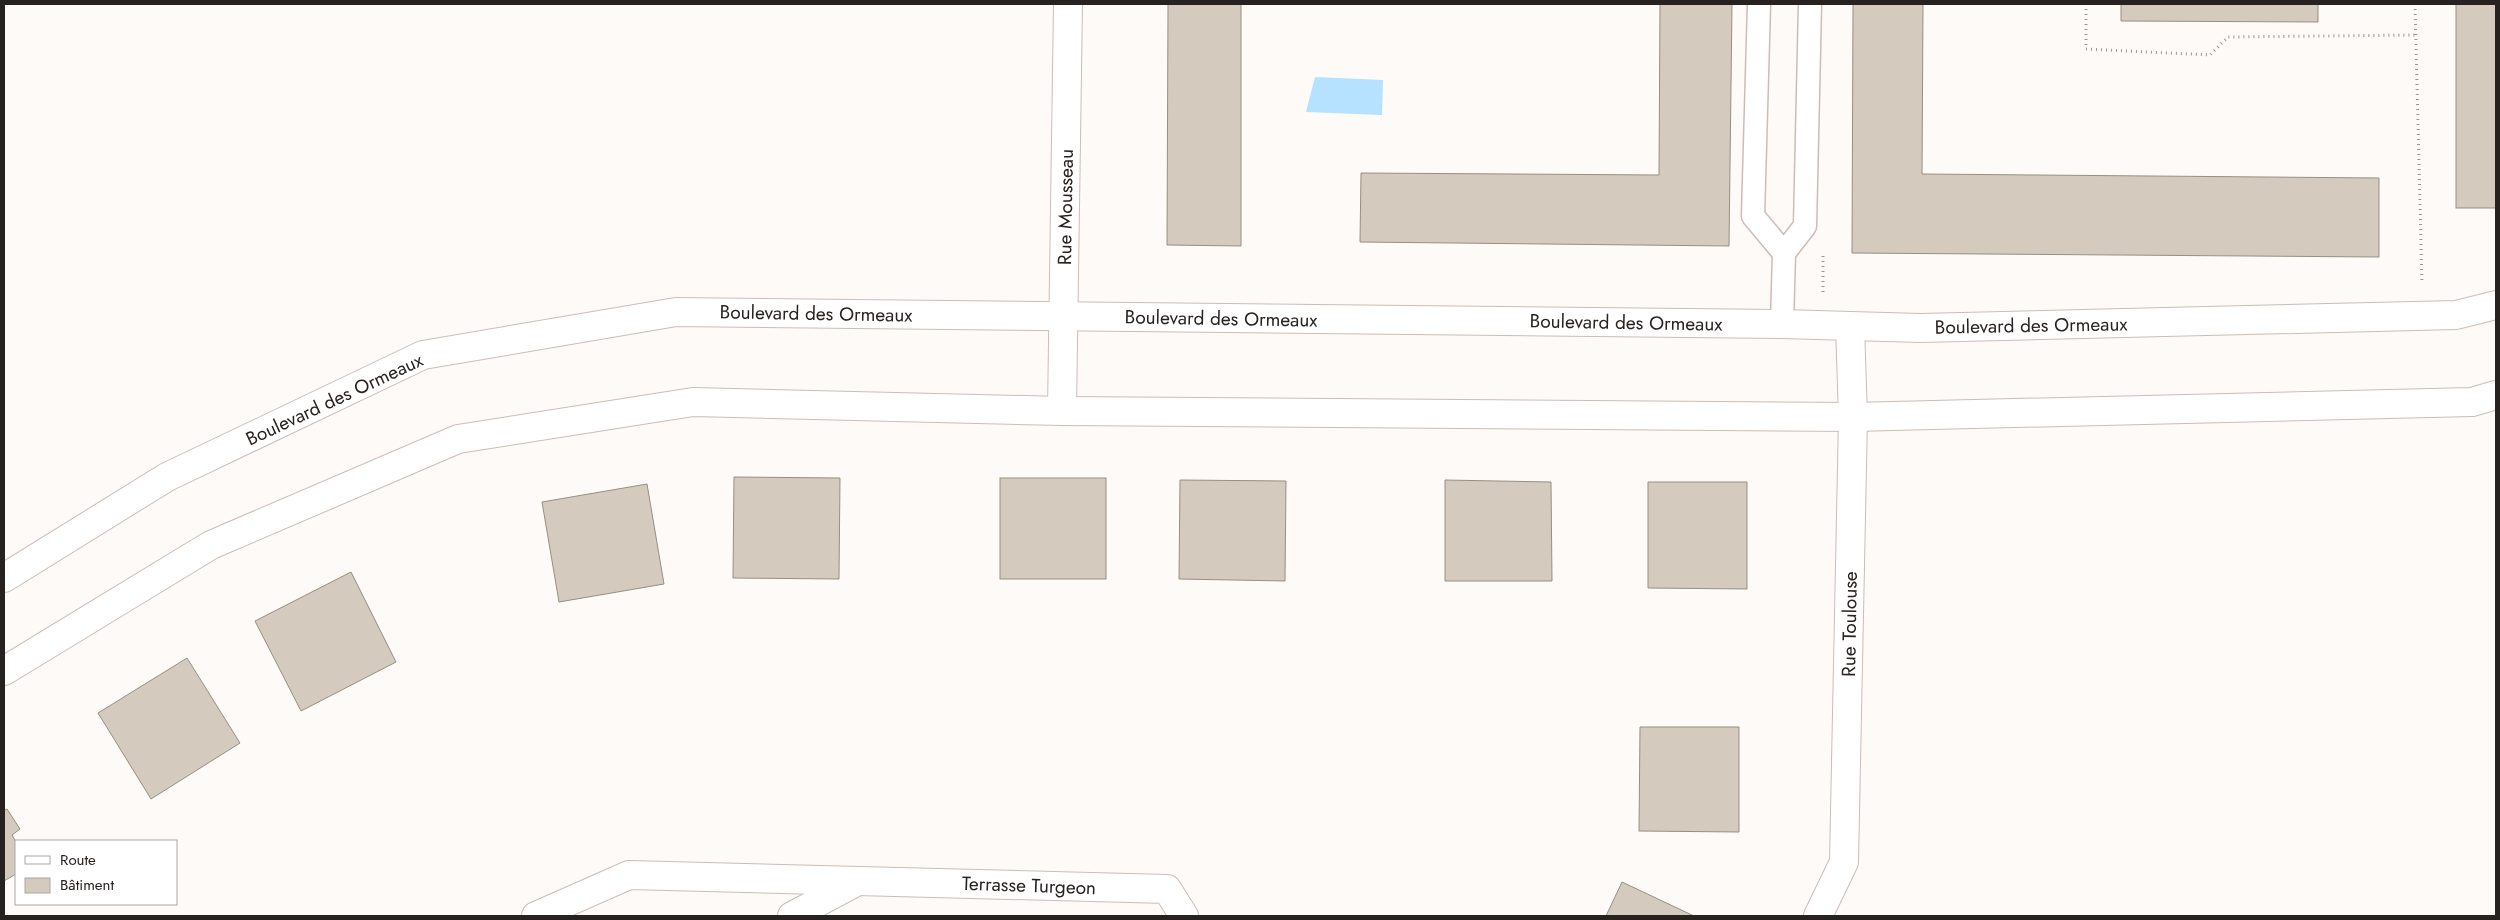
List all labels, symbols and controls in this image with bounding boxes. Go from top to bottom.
street label: Rue Mousseau [1051,149,1080,265]
street label: Boulevard des Ormeaux [719,298,913,329]
street label: Boulevard des Ormeaux [1124,303,1318,334]
street label: Boulevard des Ormeaux [1529,307,1723,338]
street label: Boulevard des Ormeaux [1934,310,2128,341]
street label: Boulevard des Ormeaux [241,347,427,452]
street label: Rue Toulouse [1835,571,1864,677]
legend [15,840,178,905]
text: Route [60,849,96,871]
street label: Terrasse Turgeon [961,870,1097,901]
text: Bâtiment [60,874,114,896]

